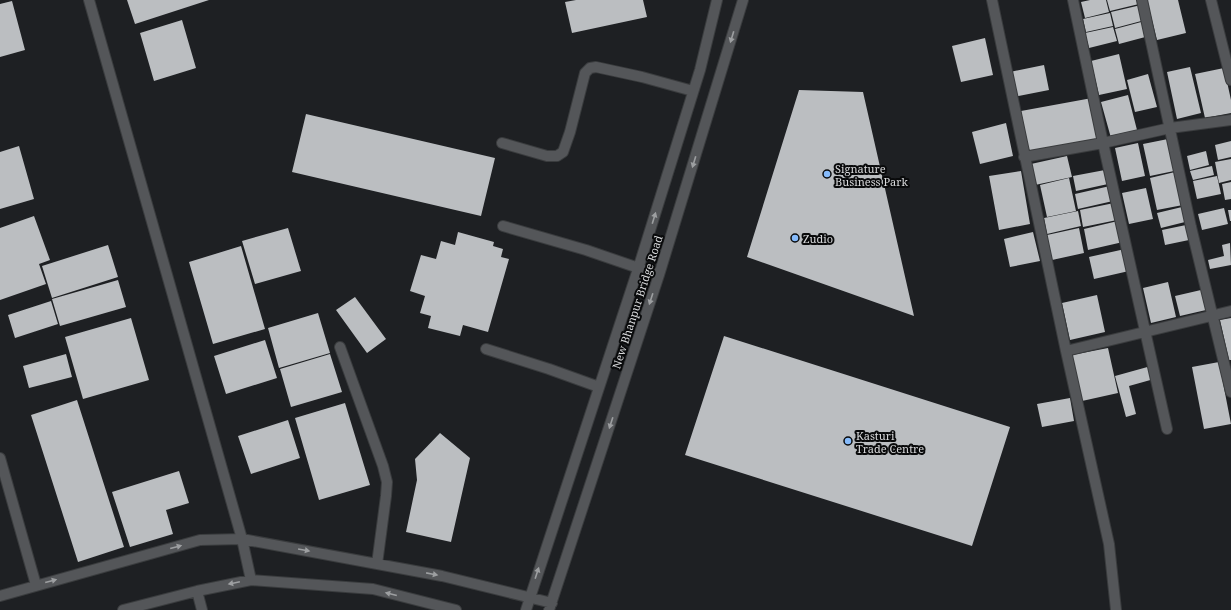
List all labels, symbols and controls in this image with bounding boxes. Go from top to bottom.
one-way arrow [729,32,735,44]
one-way arrow [691,156,697,168]
place label: Signature Business Park [835,161,908,189]
marker: Signature Business Park [822,169,832,179]
one-way arrow [651,212,657,224]
place label: Zudio [803,231,833,246]
street label: New Bhanpur Bridge Road [608,233,666,371]
marker: Zudio [790,233,800,243]
one-way arrow [648,294,654,306]
one-way arrow [607,417,613,429]
place label: Kasturi Trade Centre [856,428,924,456]
marker: Kasturi Trade Centre [843,436,853,446]
one-way arrow [171,544,183,550]
one-way arrow [298,548,311,554]
one-way arrow [535,566,541,578]
one-way arrow [426,571,438,577]
one-way arrow [45,578,57,584]
one-way arrow [228,581,240,587]
one-way arrow [385,590,397,596]

